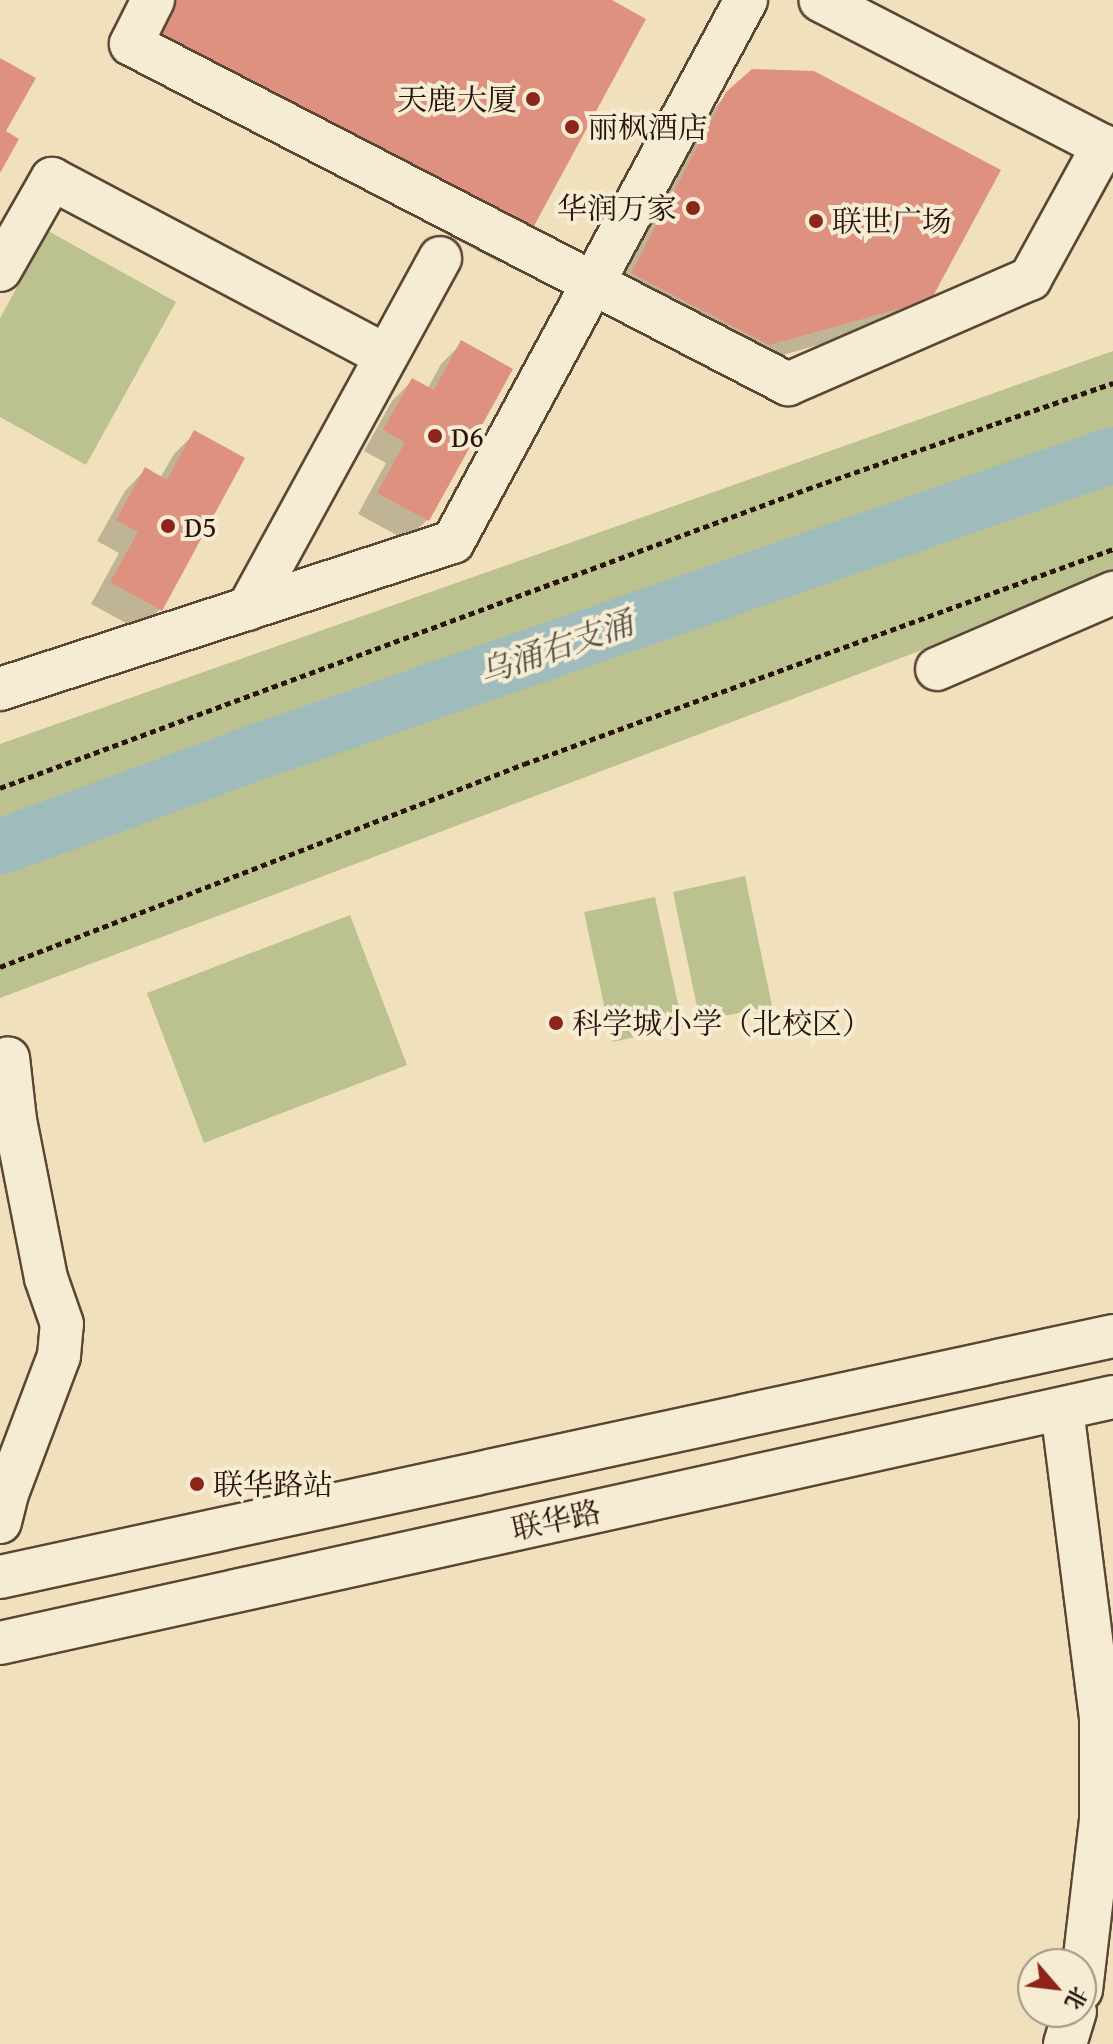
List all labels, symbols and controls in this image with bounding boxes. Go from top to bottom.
place label: 天鹿大厦 [397,81,517,117]
marker: 天鹿大厦 [524,90,542,108]
place label: 丽枫酒店 [588,109,708,145]
marker: 丽枫酒店 [563,118,581,136]
place label: 华润万家 [557,190,677,226]
marker: 华润万家 [684,199,702,217]
place label: 联世广场 [832,203,952,239]
marker: 联世广场 [807,212,825,230]
place label: D6 [451,418,484,454]
marker: D6 [426,427,444,445]
place label: D5 [184,508,217,544]
marker: D5 [159,517,177,535]
water label: 乌涌右支涌 [474,604,638,692]
place label: 科学城小学（北校区） [572,1005,872,1041]
marker: 科学城小学（北校区） [547,1014,565,1032]
place label: 联华路站 [213,1466,333,1502]
marker: 联华路站 [188,1475,206,1493]
street label: 联华路 [508,1493,604,1547]
north arrow [1017,1948,1097,2028]
text: 北 [1057,1981,1096,2016]

